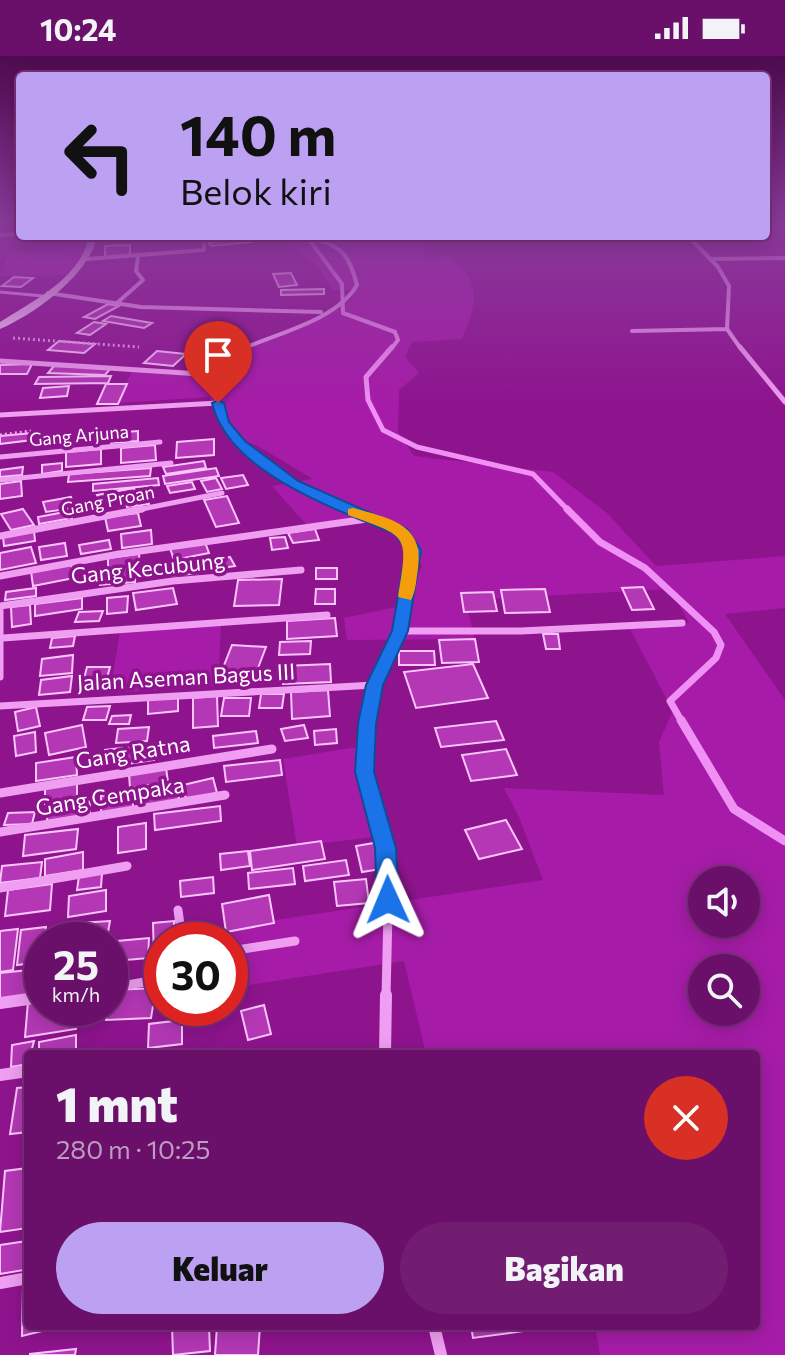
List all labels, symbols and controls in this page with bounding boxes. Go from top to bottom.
text: 10:24 [40,10,117,47]
text: 140 m [180,99,336,168]
icon: left [48,104,152,208]
text: Belok kiri [180,168,332,212]
pin [184,321,252,403]
icon: arrive [196,333,240,377]
street label: Gang Arjuna [28,420,130,450]
street label: Gang Proan [59,480,156,520]
street label: Gang Kecubung [69,546,226,589]
street label: Jalan Aseman Bagus III [76,657,296,696]
street label: Gang Ratna [74,729,192,774]
street label: Gang Cempaka [34,770,186,821]
position arrow [346,858,430,942]
map controls [688,866,760,1026]
button: sound [688,866,760,938]
speed limit sign: 30 [144,922,248,1026]
text: 25 [53,939,99,988]
button: search [688,954,760,1026]
text: km/h [52,982,100,1006]
text: 1 mnt [56,1073,178,1132]
button: close [644,1076,728,1160]
text: 280 m · 10:25 [56,1133,210,1164]
button: Keluar [56,1222,384,1314]
button: Bagikan [400,1222,728,1314]

